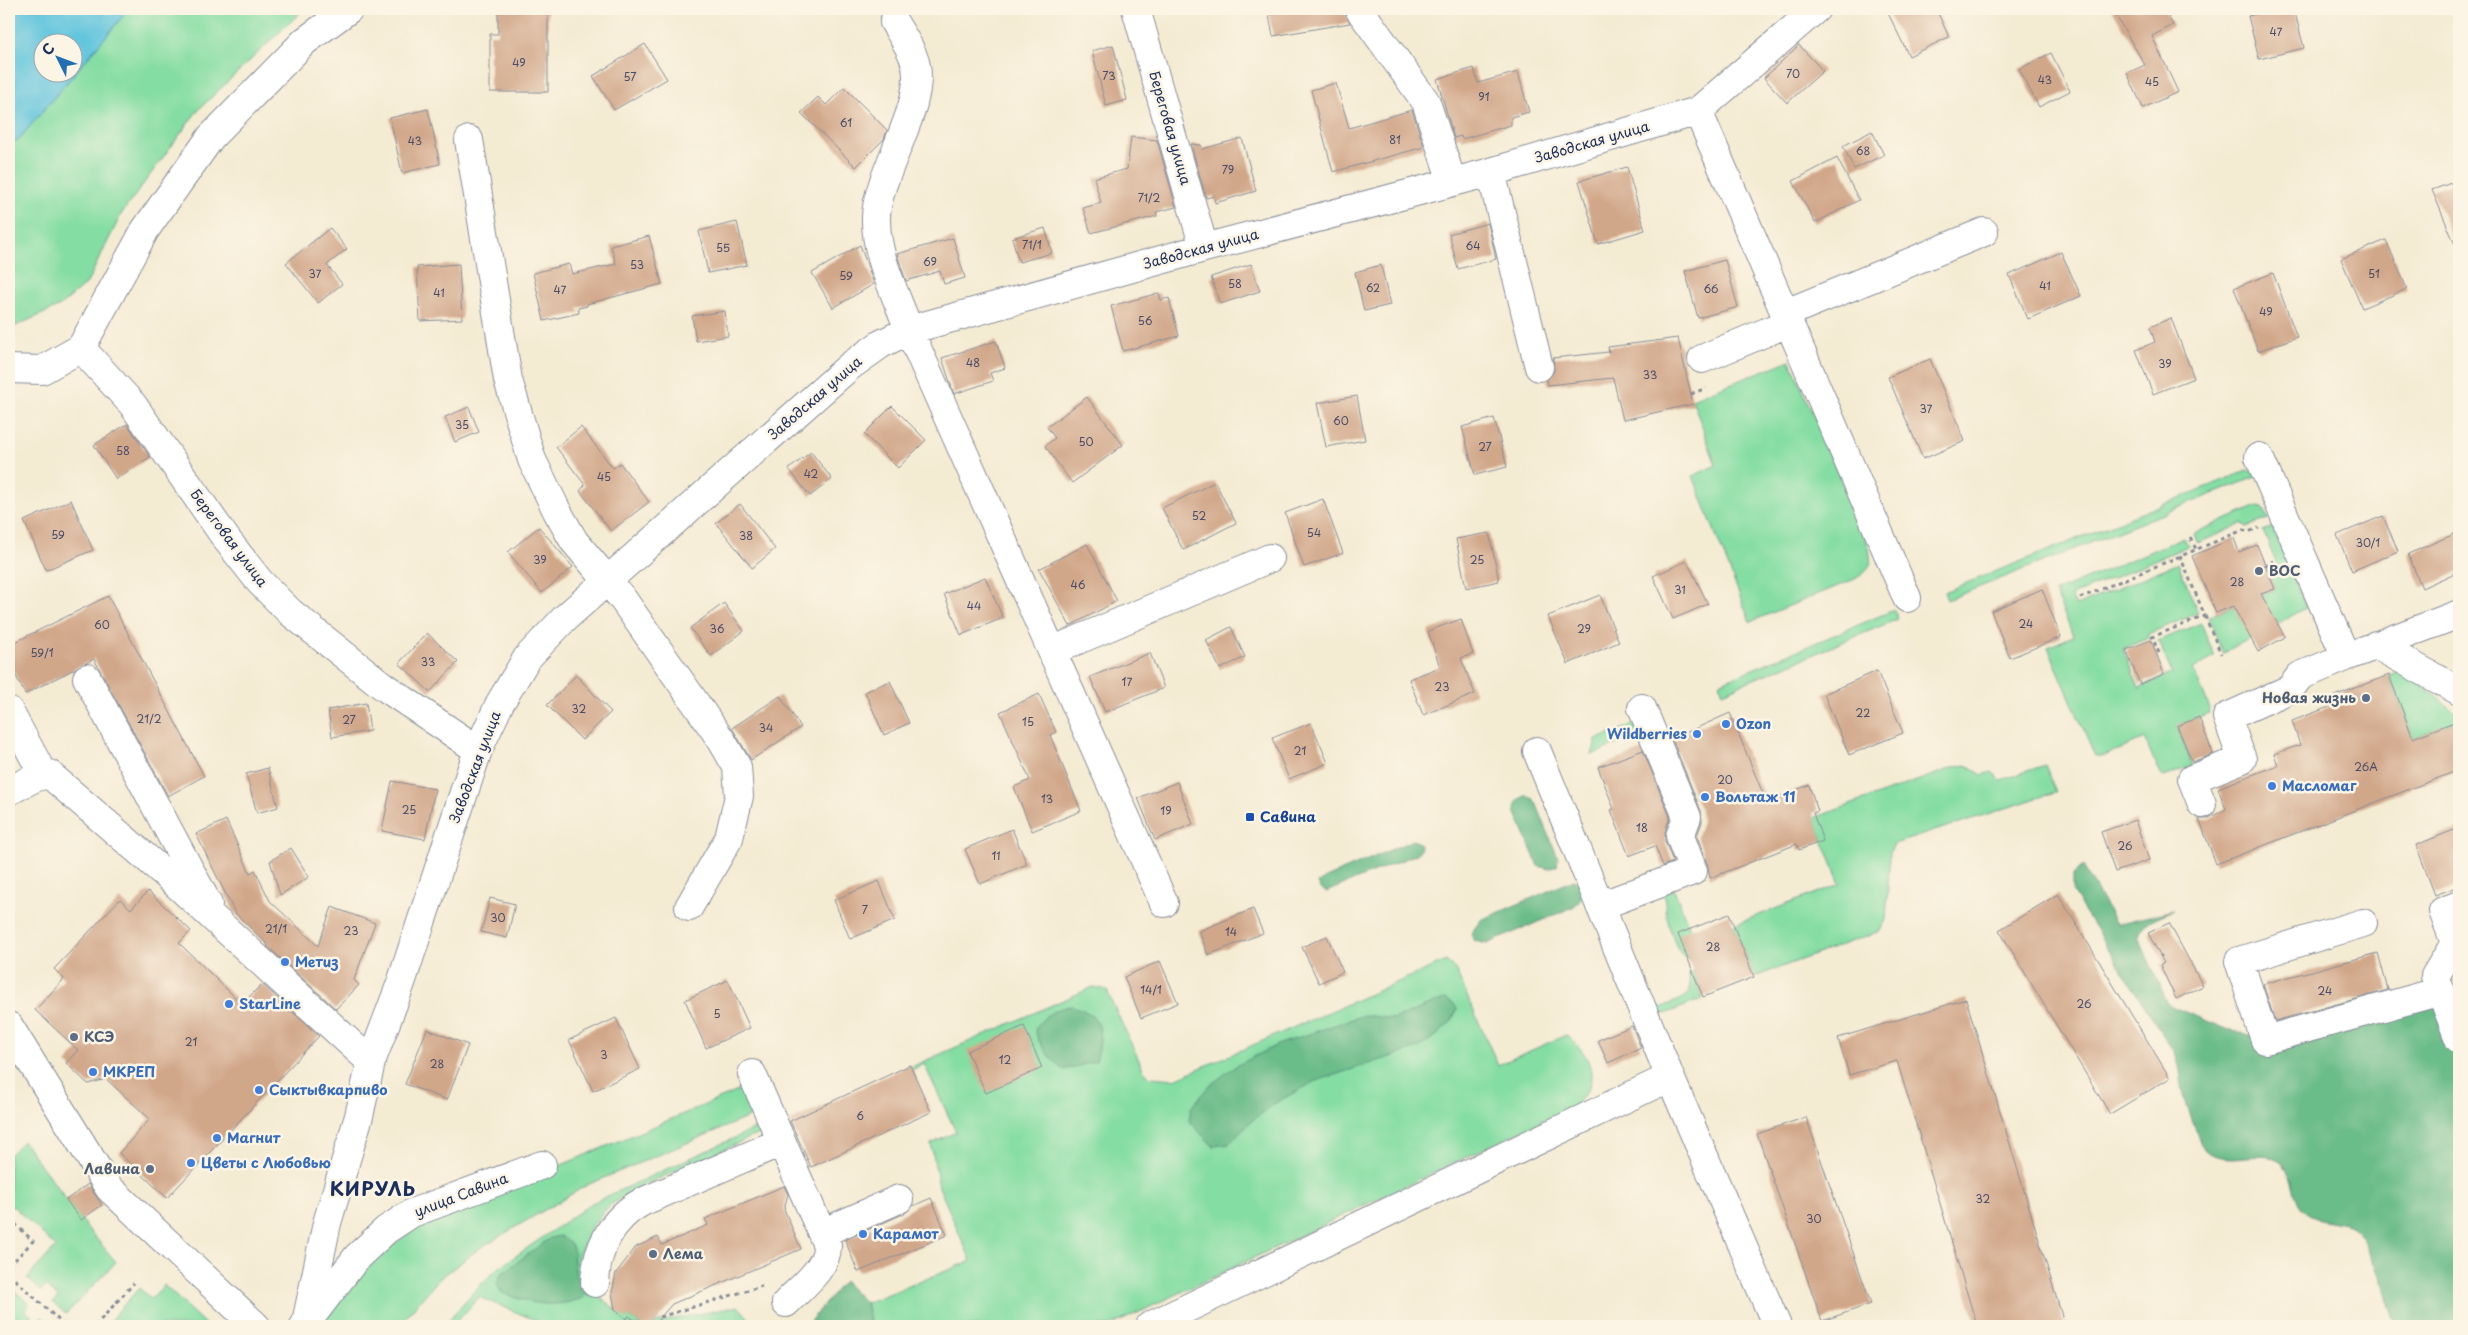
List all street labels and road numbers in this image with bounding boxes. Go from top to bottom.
street label: Береговая улица [1144,68,1197,187]
street label: Заводская улица [1532,115,1652,168]
street label: Заводская улица [1141,223,1261,274]
street label: Заводская улица [763,351,866,444]
street label: Береговая улица [186,484,273,591]
street label: Заводская улица [444,708,506,826]
street label: улица Савина [411,1167,511,1222]

